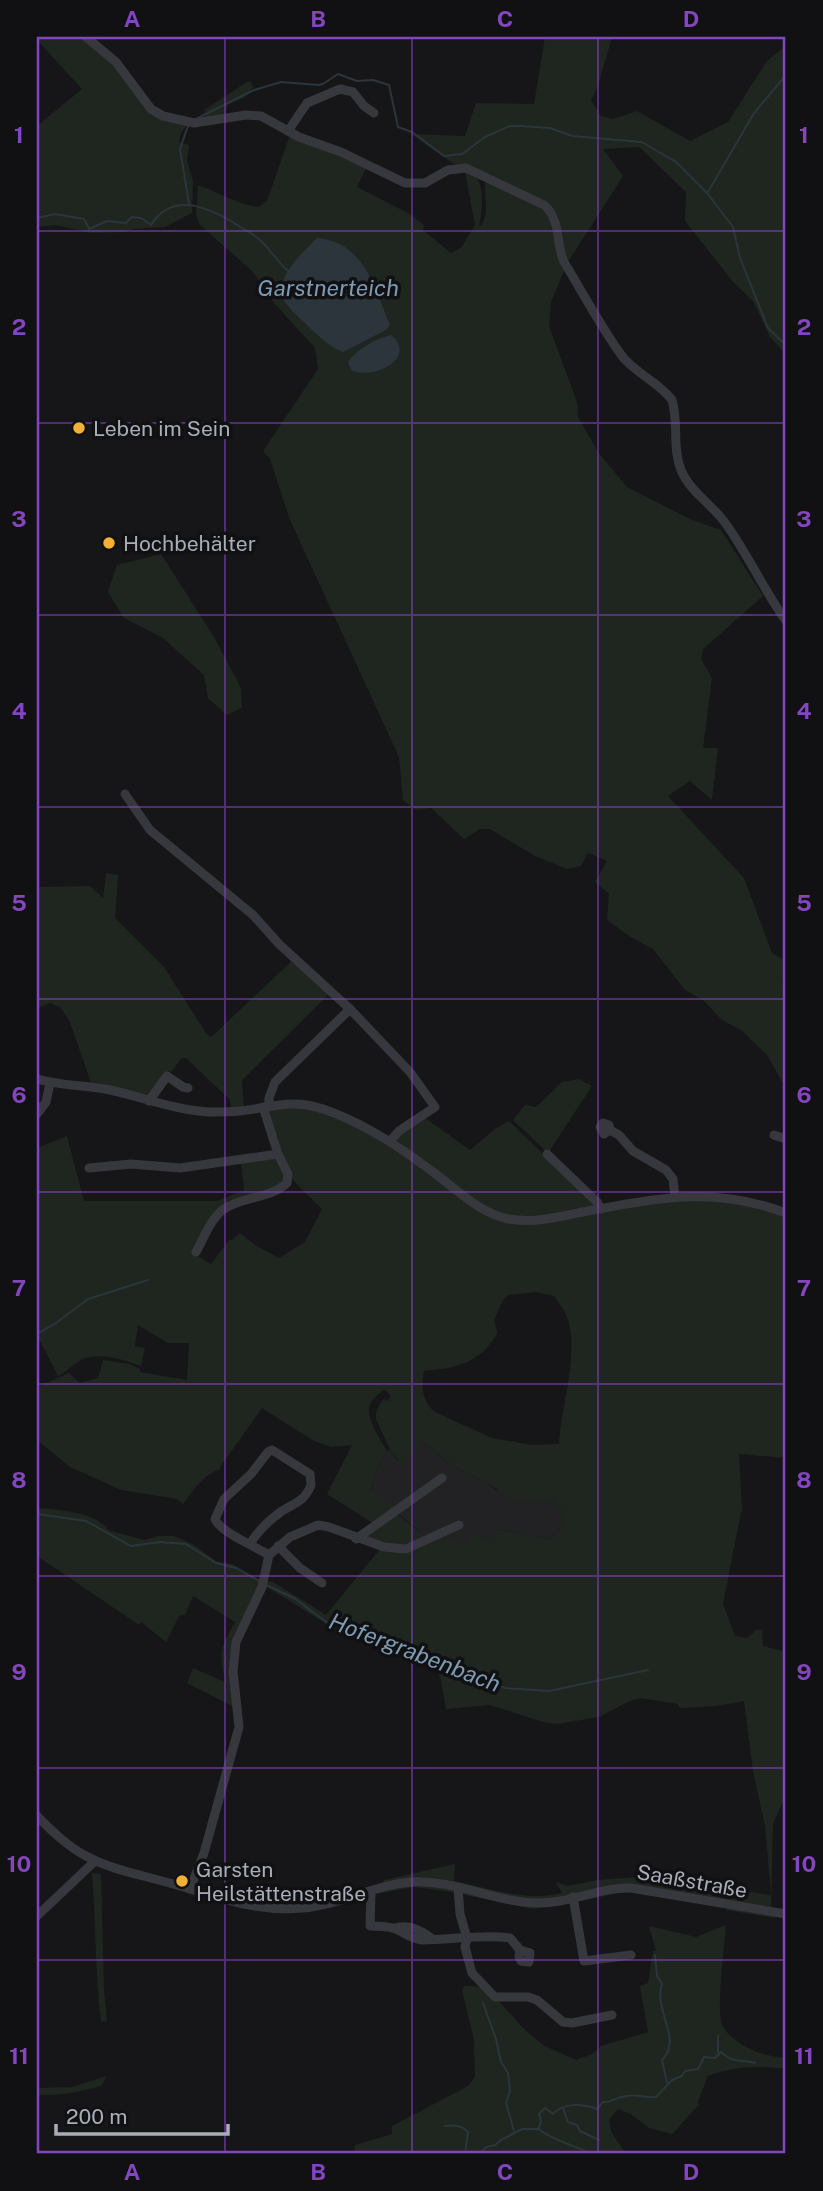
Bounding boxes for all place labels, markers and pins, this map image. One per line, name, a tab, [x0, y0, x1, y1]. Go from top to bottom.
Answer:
place label: Leben im Sein	[93, 416, 230, 441]
marker: Leben im Sein	[71, 420, 87, 436]
place label: Hochbehälter	[123, 531, 256, 556]
marker: Hochbehälter	[101, 535, 117, 551]
place label: Garsten Heilstättenstraße	[196, 1857, 366, 1906]
marker: Garsten Heilstättenstraße	[174, 1873, 190, 1889]

